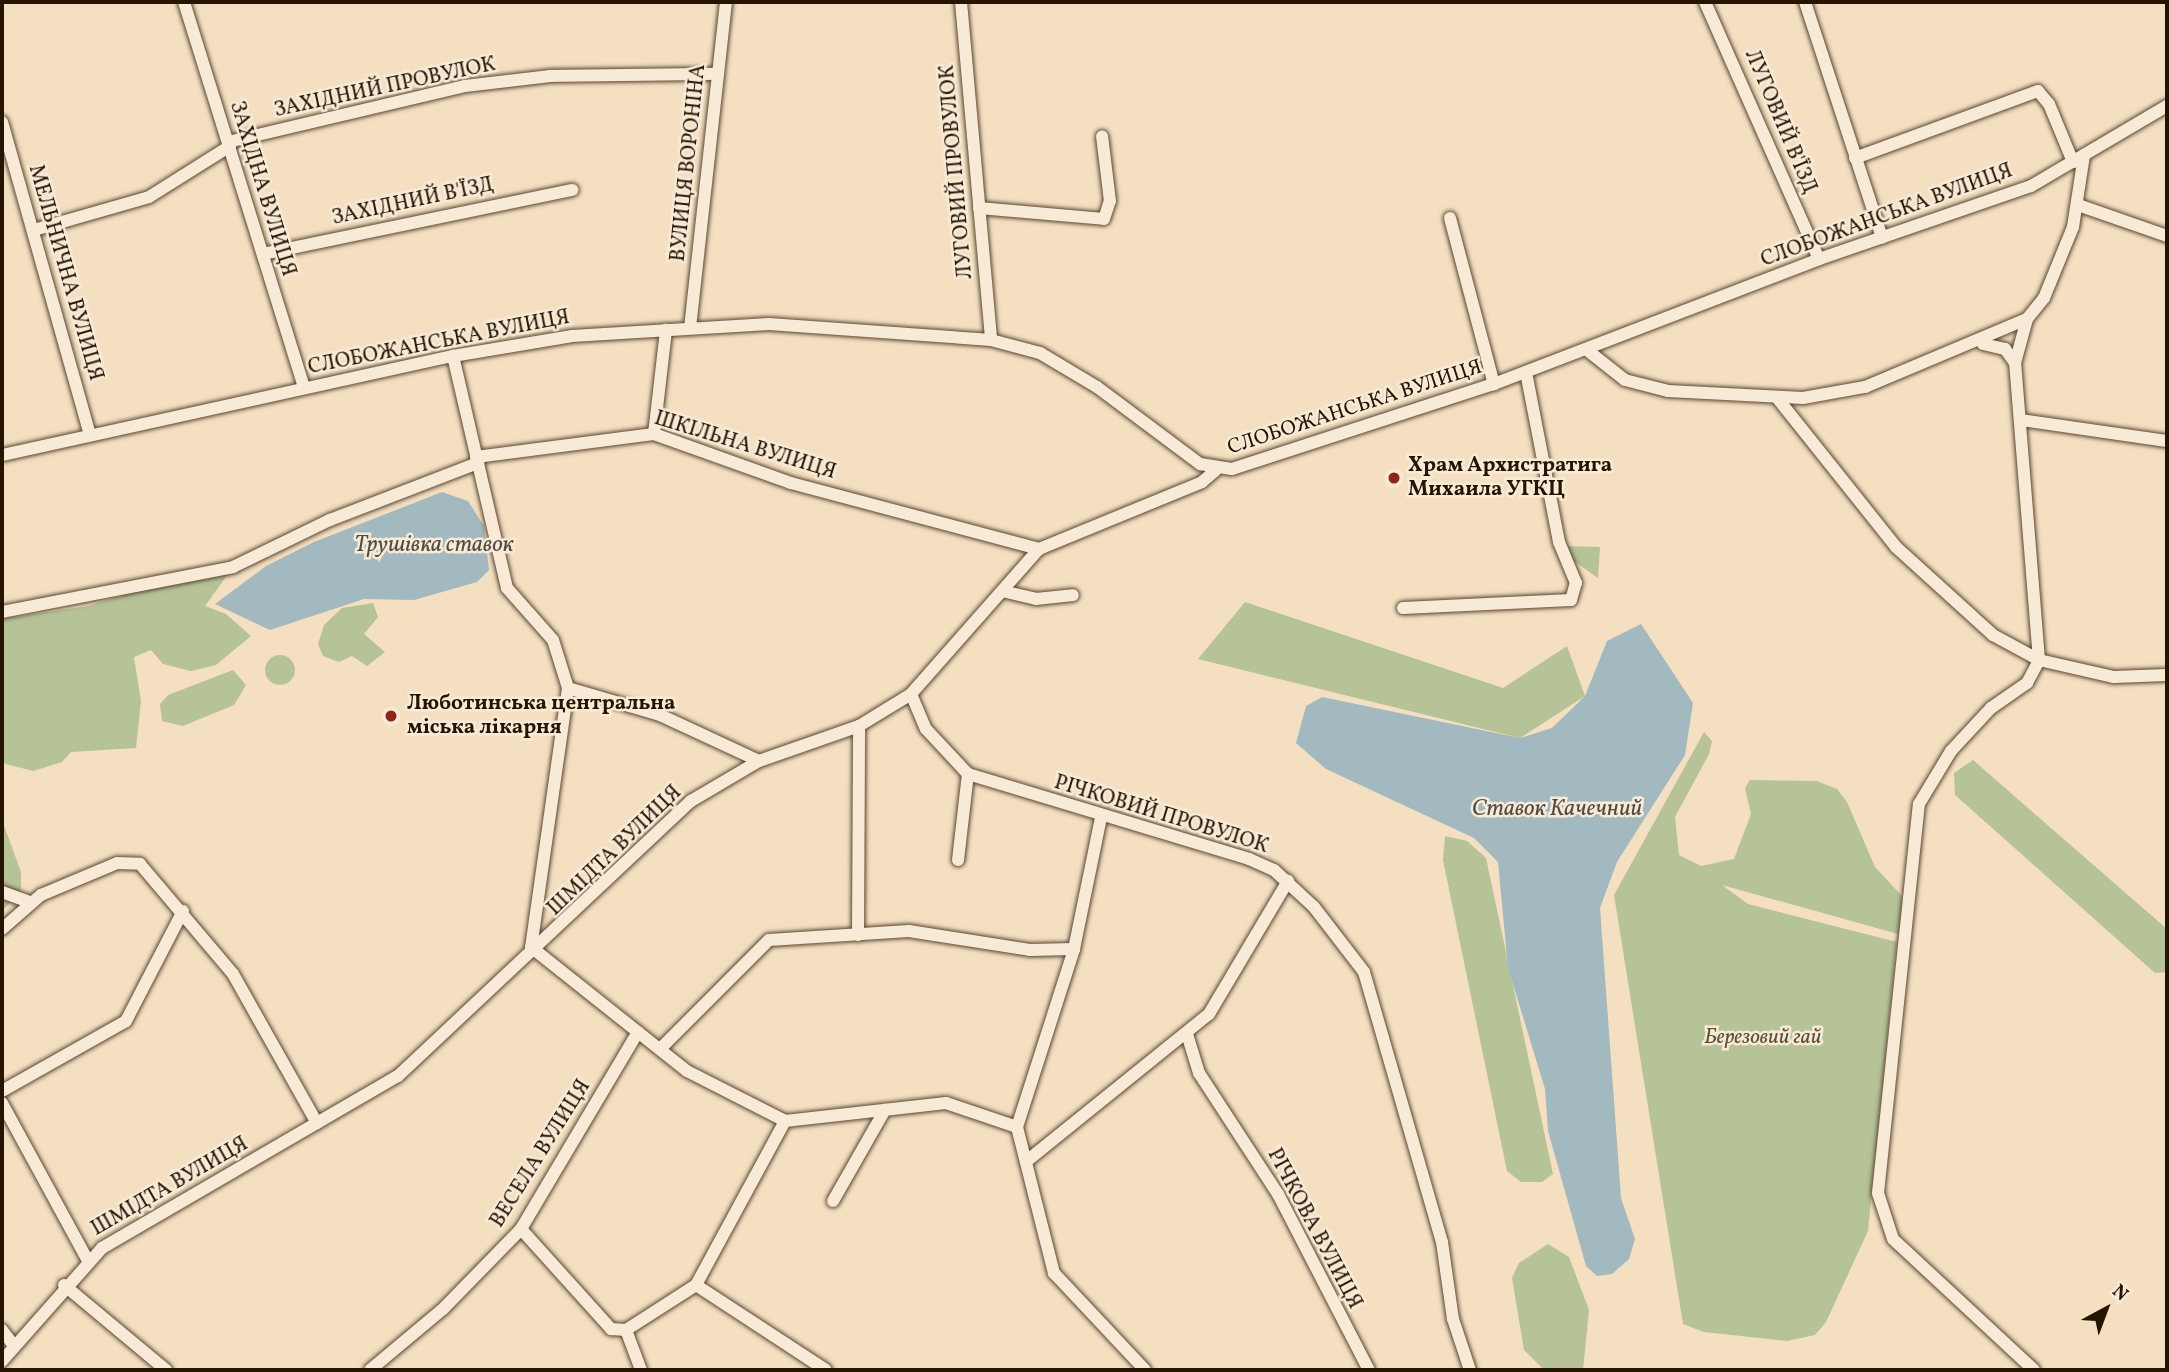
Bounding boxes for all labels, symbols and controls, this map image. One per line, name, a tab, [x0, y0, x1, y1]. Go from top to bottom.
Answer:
street label: ЛУГОВИЙ В'ЇЗД	[1738, 46, 1822, 198]
street label: ЗАХІДНИЙ ПРОВУЛОК	[272, 52, 498, 124]
street label: ВУЛИЦЯ ВОРОНІНА	[666, 63, 712, 263]
street label: ЛУГОВИЙ ПРОВУЛОК	[935, 64, 979, 280]
street label: ЗАХІДНА ВУЛИЦЯ	[223, 98, 301, 280]
street label: СЛОБОЖАНСЬКА ВУЛИЦЯ	[1758, 159, 2016, 273]
street label: МЕЛЬНИЧНА ВУЛИЦЯ	[22, 162, 108, 384]
street label: ЗАХІДНИЙ В'ЇЗД	[330, 173, 496, 231]
street label: СЛОБОЖАНСЬКА ВУЛИЦЯ	[306, 305, 572, 381]
street label: СЛОБОЖАНСЬКА ВУЛИЦЯ	[1225, 355, 1485, 461]
street label: ШКІЛЬНА ВУЛИЦЯ	[651, 406, 839, 486]
place label: Храм Архистратига Михаила УГКЦ	[1408, 453, 1612, 503]
marker: Храм Архистратига Михаила УГКЦ	[1386, 470, 1402, 486]
water label: Трушівка ставок	[355, 531, 513, 559]
place label: Люботинська центральна міська лікарня	[407, 691, 675, 741]
marker: Люботинська центральна міська лікарня	[381, 706, 401, 726]
street label: РІЧКОВИЙ ПРОВУЛОК	[1051, 770, 1271, 860]
street label: ШМІДТА ВУЛИЦЯ	[543, 780, 687, 922]
water label: Ставок Качечний	[1472, 795, 1642, 823]
park label: Березовий гай	[1705, 1025, 1821, 1051]
street label: ВЕСЕЛА ВУЛИЦЯ	[485, 1075, 597, 1233]
street label: ШМІДТА ВУЛИЦЯ	[87, 1132, 253, 1242]
street label: РІЧКОВА ВУЛИЦЯ	[1261, 1144, 1367, 1314]
north arrow	[2071, 1274, 2141, 1344]
text: N	[2106, 1279, 2134, 1307]

